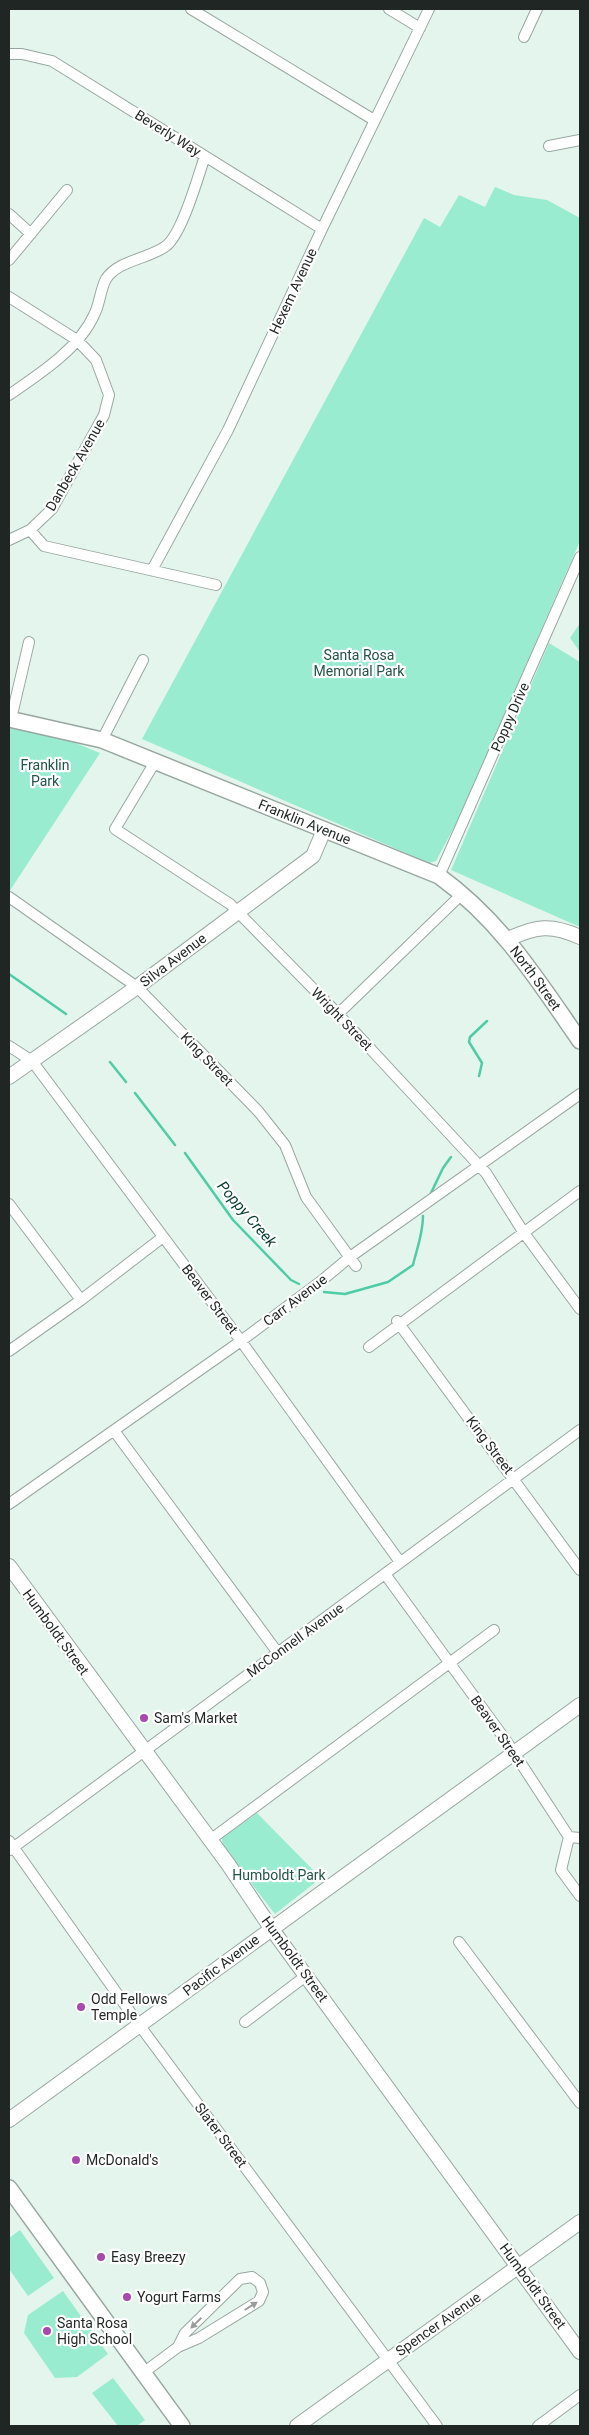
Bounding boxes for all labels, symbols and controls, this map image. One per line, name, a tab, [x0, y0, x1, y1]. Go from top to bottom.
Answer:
street label: Beverly Way	[132, 106, 204, 160]
street label: Hexem Avenue	[266, 245, 320, 337]
street label: Danbeck Avenue	[42, 416, 108, 514]
park label: Santa Rosa Memorial Park	[314, 647, 405, 679]
street label: Poppy Drive	[488, 680, 532, 754]
park label: Franklin Park	[20, 757, 70, 789]
street label: Franklin Avenue	[256, 796, 353, 848]
street label: Silva Avenue	[137, 930, 209, 990]
street label: North Street	[507, 943, 565, 1014]
street label: Wright Street	[308, 984, 376, 1054]
street label: King Street	[178, 1029, 237, 1089]
water label: Poppy Creek	[214, 1177, 281, 1251]
street label: Beaver Street	[179, 1261, 242, 1337]
street label: Carr Avenue	[260, 1271, 330, 1329]
street label: King Street	[463, 1413, 517, 1477]
street label: Humboldt Street	[20, 1586, 93, 1678]
street label: McConnell Avenue	[244, 1600, 346, 1680]
street label: Beaver Street	[468, 1692, 529, 1770]
place label: Sam's Market	[154, 1710, 238, 1726]
marker: Sam's Market	[138, 1712, 150, 1724]
park label: Humboldt Park	[232, 1867, 327, 1883]
street label: Humboldt Street	[259, 1913, 332, 2005]
street label: Pacific Avenue	[180, 1931, 262, 1999]
place label: Odd Fellows Temple	[91, 1991, 167, 2023]
marker: Odd Fellows Temple	[75, 2001, 87, 2013]
street label: Slater Street	[192, 2100, 251, 2171]
place label: McDonald's	[86, 2152, 159, 2168]
marker: McDonald's	[70, 2154, 82, 2166]
street label: Humboldt Street	[497, 2240, 570, 2332]
place label: Easy Breezy	[111, 2249, 186, 2265]
marker: Easy Breezy	[95, 2251, 107, 2263]
place label: Yogurt Farms	[137, 2289, 221, 2305]
street label: Spencer Avenue	[392, 2289, 484, 2359]
marker: Yogurt Farms	[121, 2291, 133, 2303]
one-way arrow	[245, 2302, 258, 2311]
place label: Santa Rosa High School	[57, 2315, 132, 2347]
one-way arrow	[190, 2317, 202, 2329]
marker: Santa Rosa High School	[41, 2325, 53, 2337]

